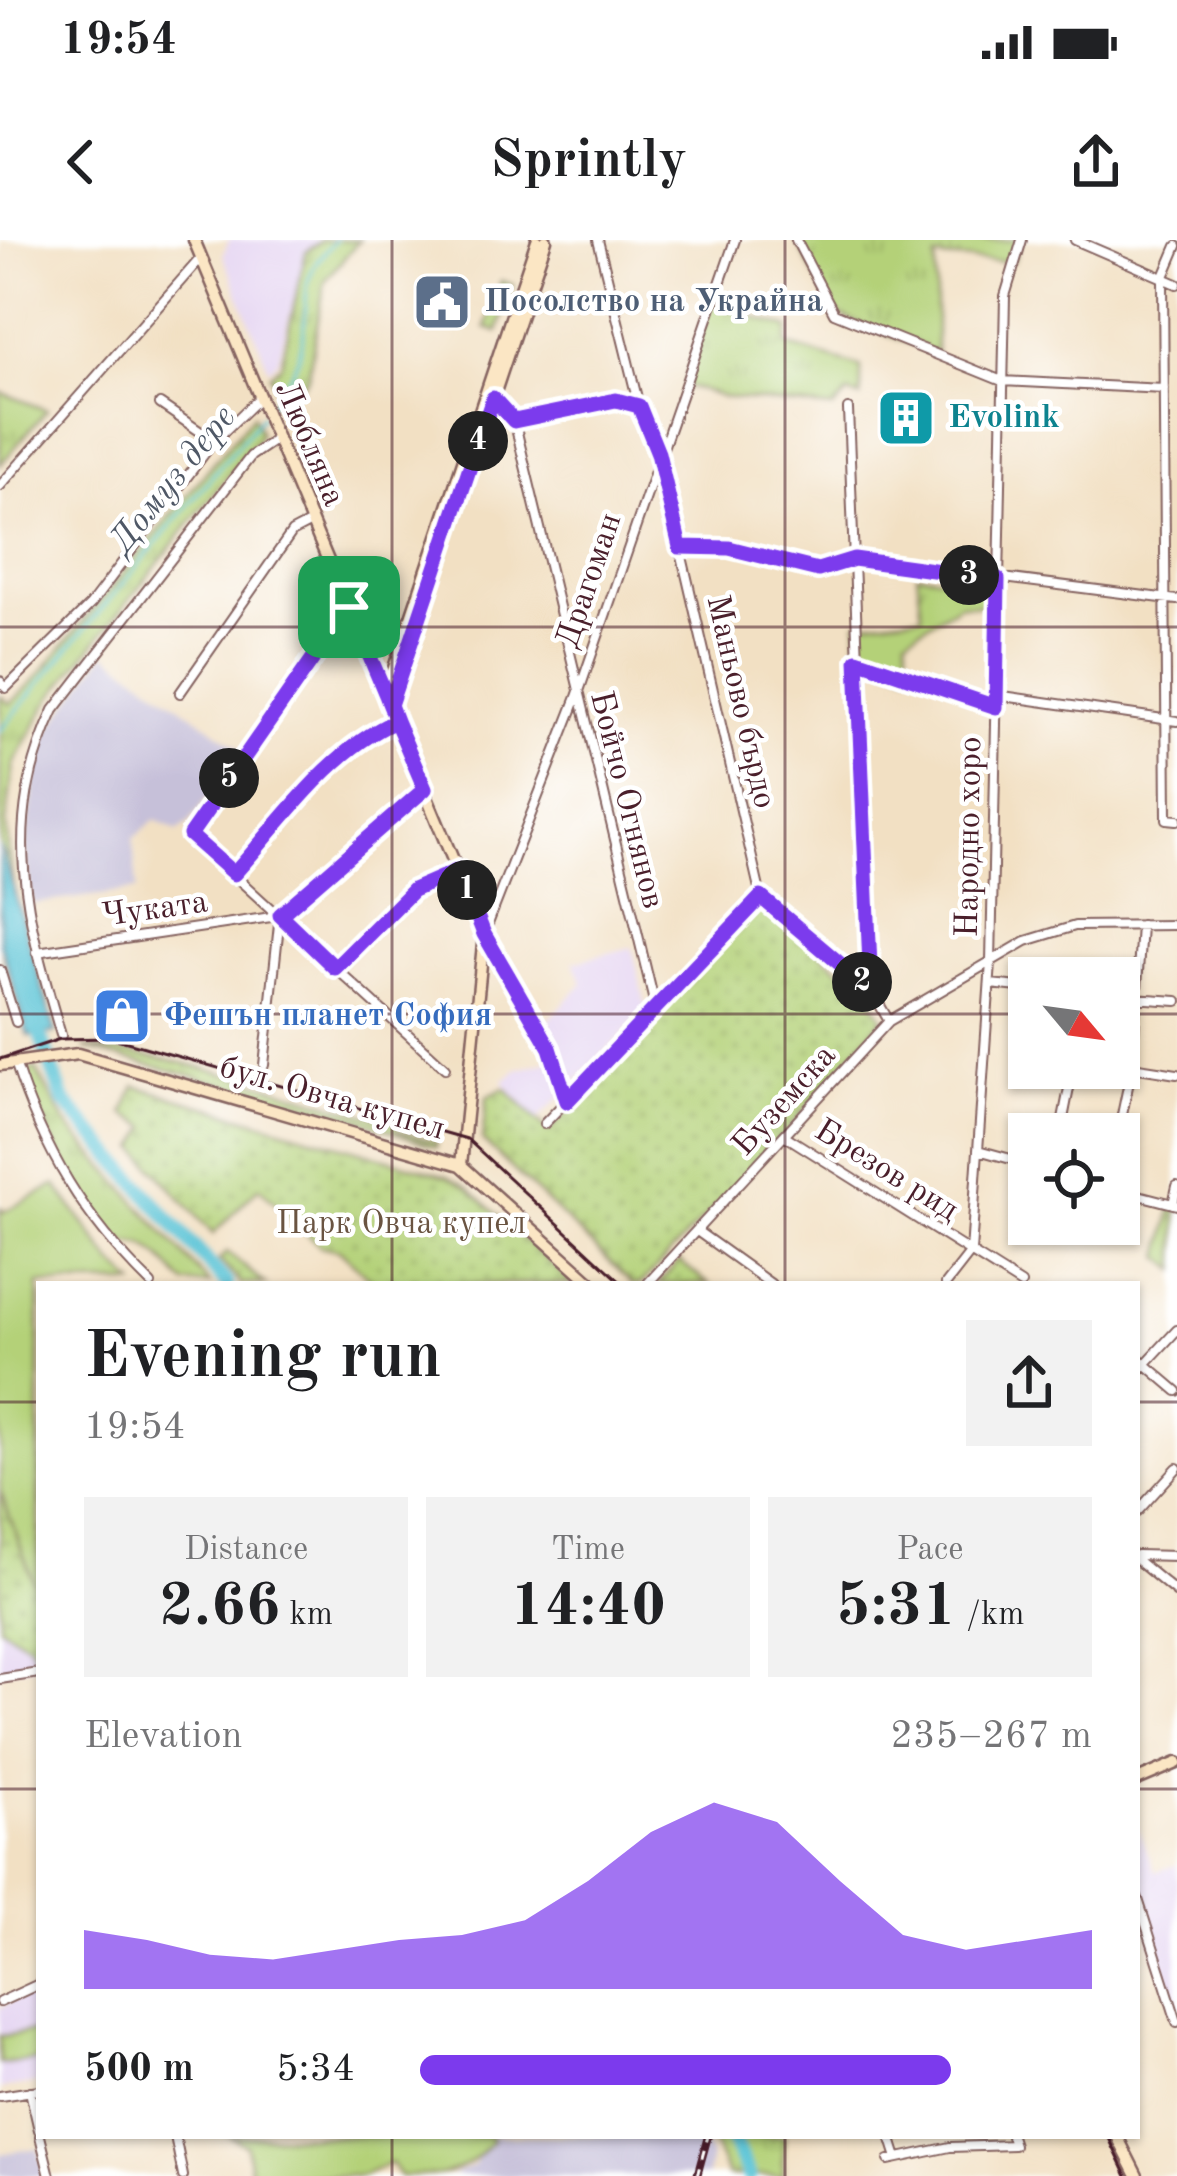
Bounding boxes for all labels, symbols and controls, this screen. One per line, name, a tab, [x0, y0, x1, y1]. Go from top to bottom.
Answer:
text: 19:54	[60, 19, 177, 64]
icon: back	[48, 129, 114, 195]
icon: share	[1063, 129, 1129, 195]
text: Sprintly	[490, 135, 687, 189]
public building icon: Посолство на Украйна	[411, 271, 473, 333]
place label: Посолство на Украйна	[484, 286, 823, 319]
street label: Любляна	[268, 377, 350, 511]
building icon: Evolink	[875, 387, 937, 449]
water label: Домуз дере	[102, 400, 244, 563]
place label: Evolink	[948, 402, 1060, 435]
pin: 4	[448, 411, 508, 471]
text: 4	[468, 424, 488, 457]
street label: Драгоман	[552, 509, 628, 653]
pin: 3	[939, 545, 999, 605]
pin	[298, 556, 400, 658]
text: 3	[959, 558, 979, 591]
icon: arrive	[316, 574, 382, 640]
street label: Маньово бърдо	[699, 592, 781, 812]
street label: Бойчо Огнянов	[583, 688, 669, 912]
street label: Народно хоро	[952, 736, 988, 938]
pin: 5	[199, 748, 259, 808]
text: 5	[219, 761, 239, 794]
pin: 1	[437, 860, 497, 920]
text: 1	[457, 873, 477, 906]
street label: Чуката	[100, 886, 210, 934]
pin: 2	[832, 952, 892, 1012]
north arrow	[1008, 957, 1140, 1089]
map controls	[1008, 957, 1140, 1245]
text: 2	[852, 965, 872, 998]
shop icon: Фешън планет София	[91, 985, 153, 1047]
place label: Фешън планет София	[164, 1000, 492, 1033]
street label: Буземска	[727, 1039, 843, 1163]
street label: бул. Овча купел	[216, 1051, 448, 1147]
button: locate	[1008, 1113, 1140, 1245]
street label: Брезов рид	[808, 1114, 964, 1228]
park label: Парк Овча купел	[276, 1208, 526, 1241]
button: share	[966, 1320, 1092, 1446]
text: Evening run	[84, 1326, 442, 1392]
text: 19:54	[84, 1408, 185, 1447]
text: Distance	[184, 1534, 308, 1567]
text: Time	[551, 1534, 625, 1567]
text: Pace	[897, 1534, 963, 1567]
text: 2.66	[159, 1578, 280, 1638]
text: 14:40	[510, 1578, 666, 1638]
text: 5:31	[836, 1578, 957, 1638]
text: km	[280, 1599, 333, 1632]
text: /km	[957, 1599, 1024, 1632]
text: Elevation	[84, 1717, 243, 1756]
text: 235–267 m	[890, 1717, 1092, 1756]
text: 500 m	[84, 2050, 194, 2089]
text: 5:34	[276, 2050, 355, 2089]

